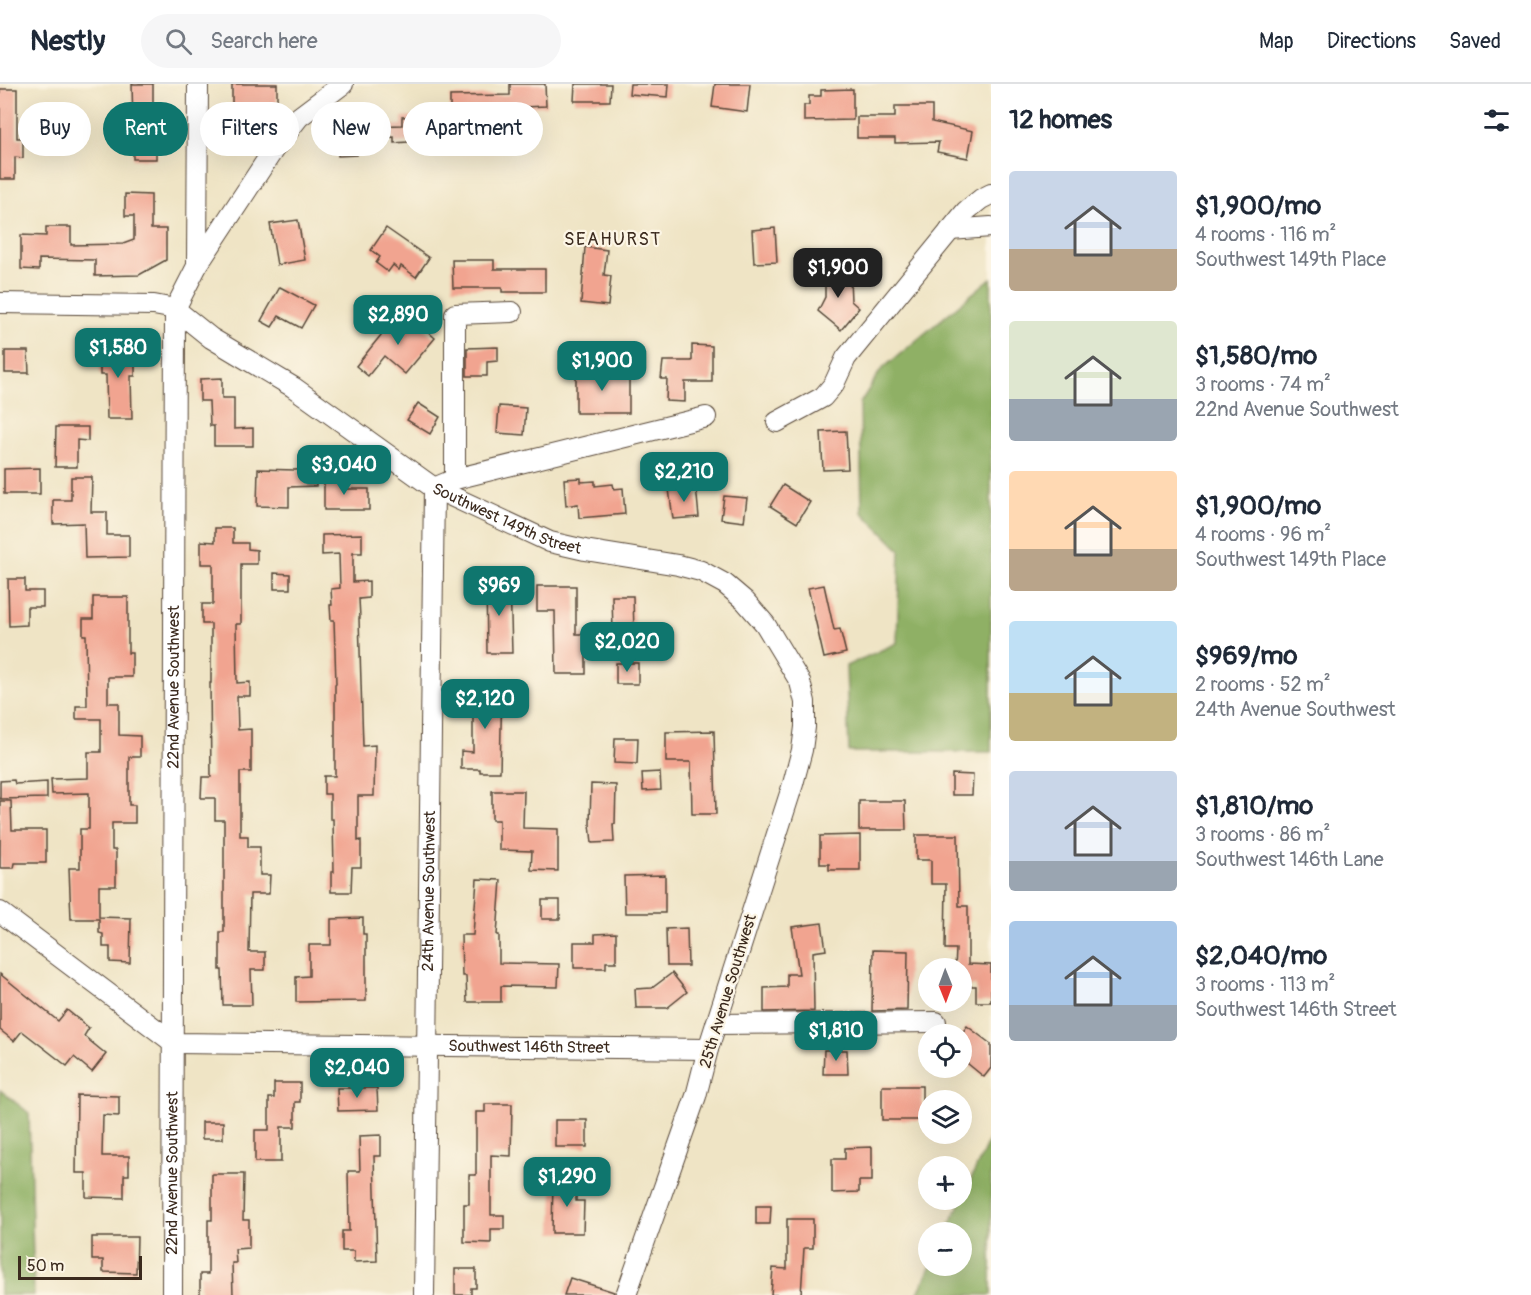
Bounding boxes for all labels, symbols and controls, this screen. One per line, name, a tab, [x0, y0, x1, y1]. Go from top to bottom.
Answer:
search box	[141, 14, 561, 68]
text: Nestly	[30, 24, 105, 59]
icon: search	[162, 25, 195, 58]
text: Search here	[210, 27, 318, 55]
text: Map	[1259, 28, 1294, 55]
text: Directions	[1327, 28, 1416, 55]
text: Saved	[1449, 28, 1501, 55]
chip: Buy	[18, 102, 91, 156]
chip: Rent	[103, 102, 188, 156]
chip: Filters	[200, 102, 299, 156]
chip: New	[311, 102, 391, 156]
chip: Apartment	[403, 102, 543, 156]
text: 12 homes	[1009, 104, 1112, 136]
icon: filters	[1480, 104, 1513, 137]
text: $1,900/mo	[1195, 190, 1321, 222]
icon: home	[1057, 195, 1129, 267]
text: 4 rooms · 116 m²	[1195, 222, 1336, 247]
district label: SEAHURST	[564, 228, 662, 251]
text: Southwest 149th Place	[1195, 247, 1386, 272]
pin: $1,900	[789, 248, 887, 299]
text: $1,900	[807, 255, 869, 280]
pin: $2,890	[349, 295, 447, 346]
text: $2,890	[367, 302, 429, 327]
pin: $1,580	[69, 328, 167, 379]
text: $1,580	[89, 335, 147, 360]
text: $1,580/mo	[1195, 340, 1317, 372]
pin: $1,900	[553, 341, 651, 392]
icon: home	[1057, 345, 1129, 417]
text: $1,900	[571, 348, 633, 373]
text: 3 rooms · 74 m²	[1195, 372, 1331, 397]
text: 22nd Avenue Southwest	[1195, 397, 1399, 422]
pin: $3,040	[295, 445, 393, 496]
text: $3,040	[311, 452, 377, 477]
pin: $2,210	[635, 452, 733, 503]
text: $2,210	[654, 459, 714, 484]
street label: Southwest 149th Street	[429, 479, 584, 559]
text: $1,900/mo	[1195, 490, 1321, 522]
icon: home	[1057, 495, 1129, 567]
text: 4 rooms · 96 m²	[1195, 522, 1331, 547]
text: Southwest 149th Place	[1195, 547, 1386, 572]
pin: $969	[463, 566, 535, 617]
text: $969	[477, 573, 521, 598]
street label: 22nd Avenue Southwest	[164, 605, 184, 769]
pin: $2,020	[578, 622, 676, 673]
text: $2,020	[594, 629, 660, 654]
text: $969/mo	[1195, 640, 1297, 672]
icon: home	[1057, 645, 1129, 717]
text: 2 rooms · 52 m²	[1195, 672, 1331, 697]
pin: $2,120	[436, 679, 534, 730]
text: $2,120	[455, 686, 515, 711]
text: 24th Avenue Southwest	[1195, 697, 1396, 722]
text: $1,810/mo	[1195, 790, 1313, 822]
icon: home	[1057, 795, 1129, 867]
street label: 24th Avenue Southwest	[418, 810, 440, 971]
text: 3 rooms · 86 m²	[1195, 822, 1330, 847]
text: Southwest 146th Lane	[1195, 847, 1384, 872]
street label: 25th Avenue Southwest	[695, 911, 761, 1070]
text: $2,040/mo	[1195, 940, 1327, 972]
icon: home	[1057, 945, 1129, 1017]
north arrow	[918, 958, 972, 1012]
map controls	[918, 958, 972, 1276]
text: 3 rooms · 113 m²	[1195, 972, 1335, 997]
text: Southwest 146th Street	[1195, 997, 1397, 1022]
pin: $1,810	[787, 1011, 885, 1062]
text: $1,810	[808, 1018, 864, 1043]
button: locate	[918, 1024, 972, 1078]
street label: Southwest 146th Street	[448, 1036, 611, 1058]
pin: $2,040	[308, 1048, 406, 1099]
text: $2,040	[324, 1055, 390, 1080]
button: layers	[918, 1090, 972, 1144]
street label: 22nd Avenue Southwest	[162, 1091, 183, 1255]
button: +	[918, 1156, 972, 1210]
pin: $1,290	[518, 1157, 616, 1208]
text: $1,290	[538, 1164, 596, 1189]
button: −	[918, 1222, 972, 1276]
scale bar	[18, 1253, 142, 1280]
text: 50 m	[27, 1256, 64, 1276]

